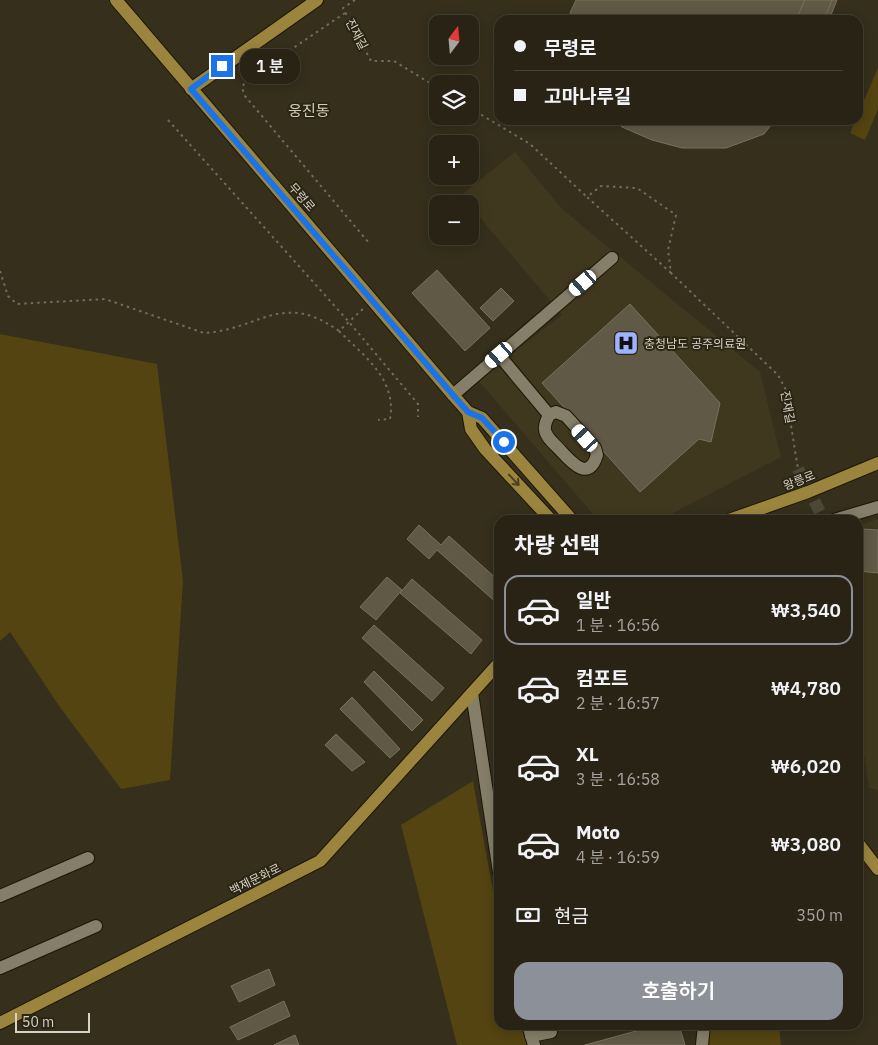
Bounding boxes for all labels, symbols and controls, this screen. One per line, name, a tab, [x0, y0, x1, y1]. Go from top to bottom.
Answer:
north arrow	[429, 15, 479, 65]
map controls	[429, 15, 479, 245]
street label: 진재길	[343, 16, 371, 52]
text: 무령로	[544, 36, 596, 60]
callout: 1 분	[240, 48, 300, 84]
route end	[211, 55, 233, 77]
text: 1 분	[256, 56, 284, 76]
button: layers	[429, 75, 479, 125]
text: 고마나루길	[544, 84, 631, 108]
district label: 웅진동	[288, 101, 330, 120]
button: +	[429, 135, 479, 185]
street label: 무령로	[285, 180, 319, 214]
button: −	[429, 195, 479, 245]
car	[566, 267, 599, 299]
hospital icon: 충청남도 공주의료원	[613, 330, 639, 356]
place label: 충청남도 공주의료원	[644, 336, 746, 351]
car	[482, 339, 515, 371]
street label: 진재길	[778, 389, 798, 425]
car	[569, 422, 600, 454]
route start	[493, 431, 515, 453]
street label: 왕릉로	[781, 467, 817, 493]
one-way arrow	[508, 473, 520, 486]
text: 차량 선택	[514, 530, 600, 559]
icon: car	[516, 588, 561, 633]
text: 일반	[576, 588, 611, 612]
text: ₩3,540	[771, 598, 841, 622]
text: 1 분 · 16:56	[576, 615, 660, 635]
icon: car	[516, 666, 561, 711]
text: 컴포트	[576, 666, 628, 690]
text: ₩4,780	[771, 676, 841, 700]
text: 2 분 · 16:57	[576, 693, 660, 713]
text: XL	[576, 742, 599, 766]
icon: car	[516, 744, 561, 789]
text: ₩6,020	[771, 754, 841, 778]
text: 3 분 · 16:58	[576, 769, 660, 789]
text: Moto	[576, 820, 620, 844]
icon: car	[516, 822, 561, 867]
text: ₩3,080	[771, 832, 841, 856]
text: 4 분 · 16:59	[576, 847, 660, 867]
street label: 백제문화로	[227, 860, 283, 898]
icon: cash	[514, 901, 542, 929]
text: 현금	[554, 904, 589, 928]
text: 350 m	[796, 905, 843, 925]
button: 호출하기	[514, 962, 843, 1020]
scale bar	[15, 1010, 90, 1033]
text: 50 m	[22, 1013, 54, 1031]

